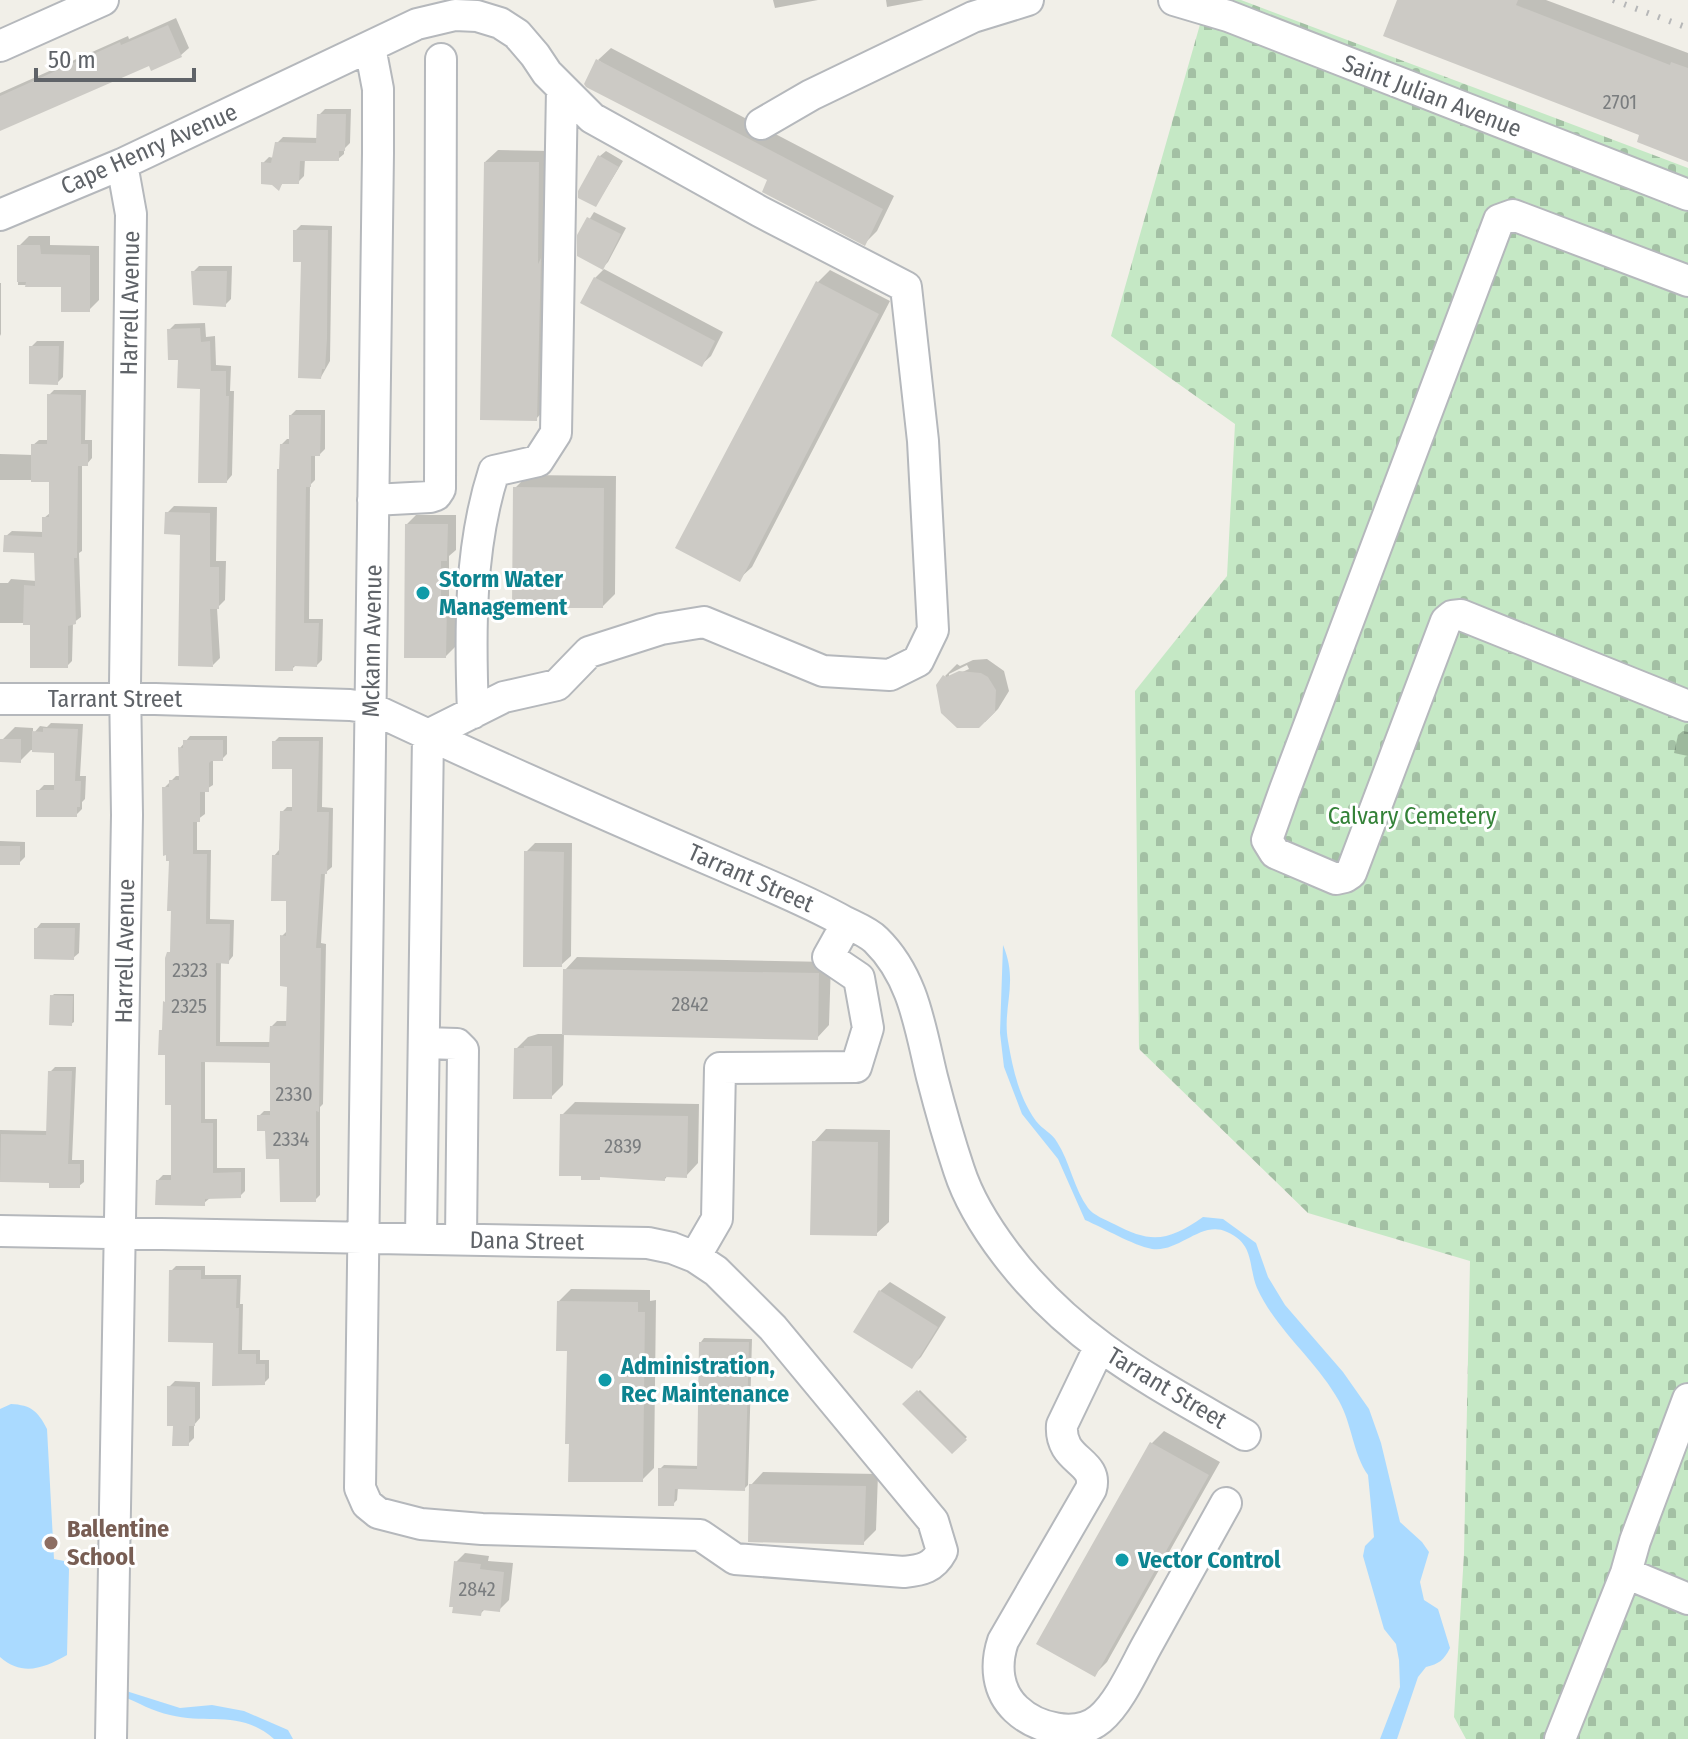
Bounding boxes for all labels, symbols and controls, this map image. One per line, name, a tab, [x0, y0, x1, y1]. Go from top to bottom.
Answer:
scale bar	[36, 32, 194, 82]
text: 50 m	[48, 46, 96, 74]
street label: Saint Julian Avenue	[1339, 49, 1525, 143]
house number: 2701	[1603, 90, 1637, 114]
street label: Cape Henry Avenue	[57, 98, 241, 200]
street label: Harrell Avenue	[115, 230, 145, 376]
street label: Mckann Avenue	[357, 564, 387, 718]
place label: Storm Water Management	[439, 565, 568, 621]
marker: Storm Water Management	[414, 584, 432, 602]
street label: Tarrant Street	[48, 685, 182, 713]
park label: Calvary Cemetery	[1328, 802, 1497, 830]
street label: Tarrant Street	[684, 838, 818, 918]
street label: Harrell Avenue	[110, 878, 140, 1024]
house number: 2323	[172, 958, 208, 982]
house number: 2842	[671, 992, 709, 1016]
house number: 2325	[171, 994, 207, 1018]
house number: 2330	[275, 1082, 313, 1106]
house number: 2334	[273, 1127, 310, 1151]
house number: 2839	[604, 1134, 642, 1158]
street label: Dana Street	[469, 1226, 585, 1256]
street label: Tarrant Street	[1102, 1341, 1232, 1435]
place label: Administration, Rec Maintenance	[620, 1352, 789, 1408]
marker: Administration, Rec Maintenance	[596, 1371, 614, 1389]
place label: Ballentine School	[67, 1515, 169, 1571]
marker: Ballentine School	[42, 1534, 60, 1552]
place label: Vector Control	[1137, 1546, 1281, 1574]
marker: Vector Control	[1113, 1551, 1131, 1569]
house number: 2842	[458, 1577, 496, 1601]

